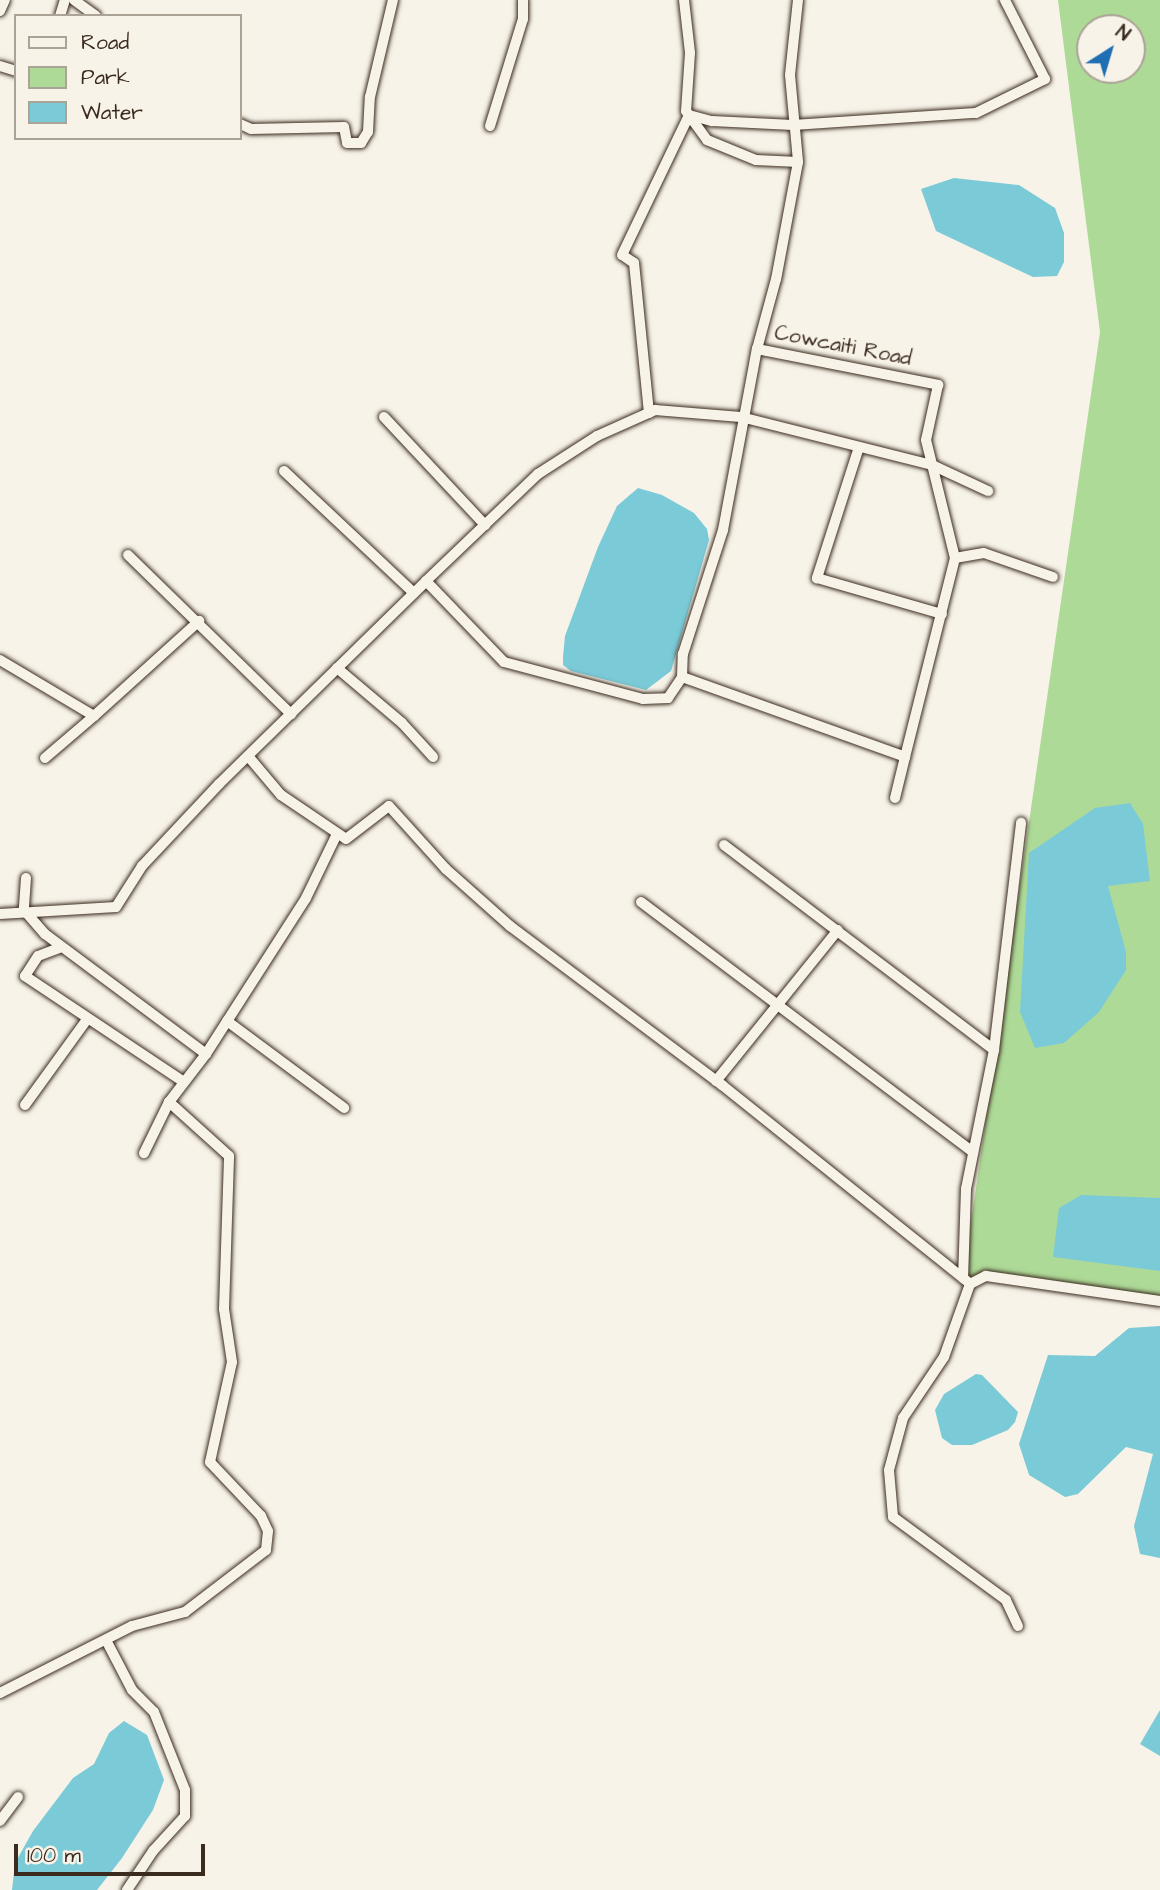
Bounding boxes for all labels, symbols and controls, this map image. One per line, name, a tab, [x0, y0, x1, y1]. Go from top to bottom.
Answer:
legend	[14, 14, 242, 140]
north arrow	[1076, 14, 1146, 84]
text: N	[1110, 19, 1136, 48]
text: Road	[81, 28, 129, 57]
text: Park	[81, 63, 130, 92]
text: Water	[81, 98, 143, 127]
street label: Cowcaiti Road	[772, 320, 914, 372]
scale bar	[18, 1830, 208, 1874]
text: 100 m	[27, 1841, 81, 1870]

